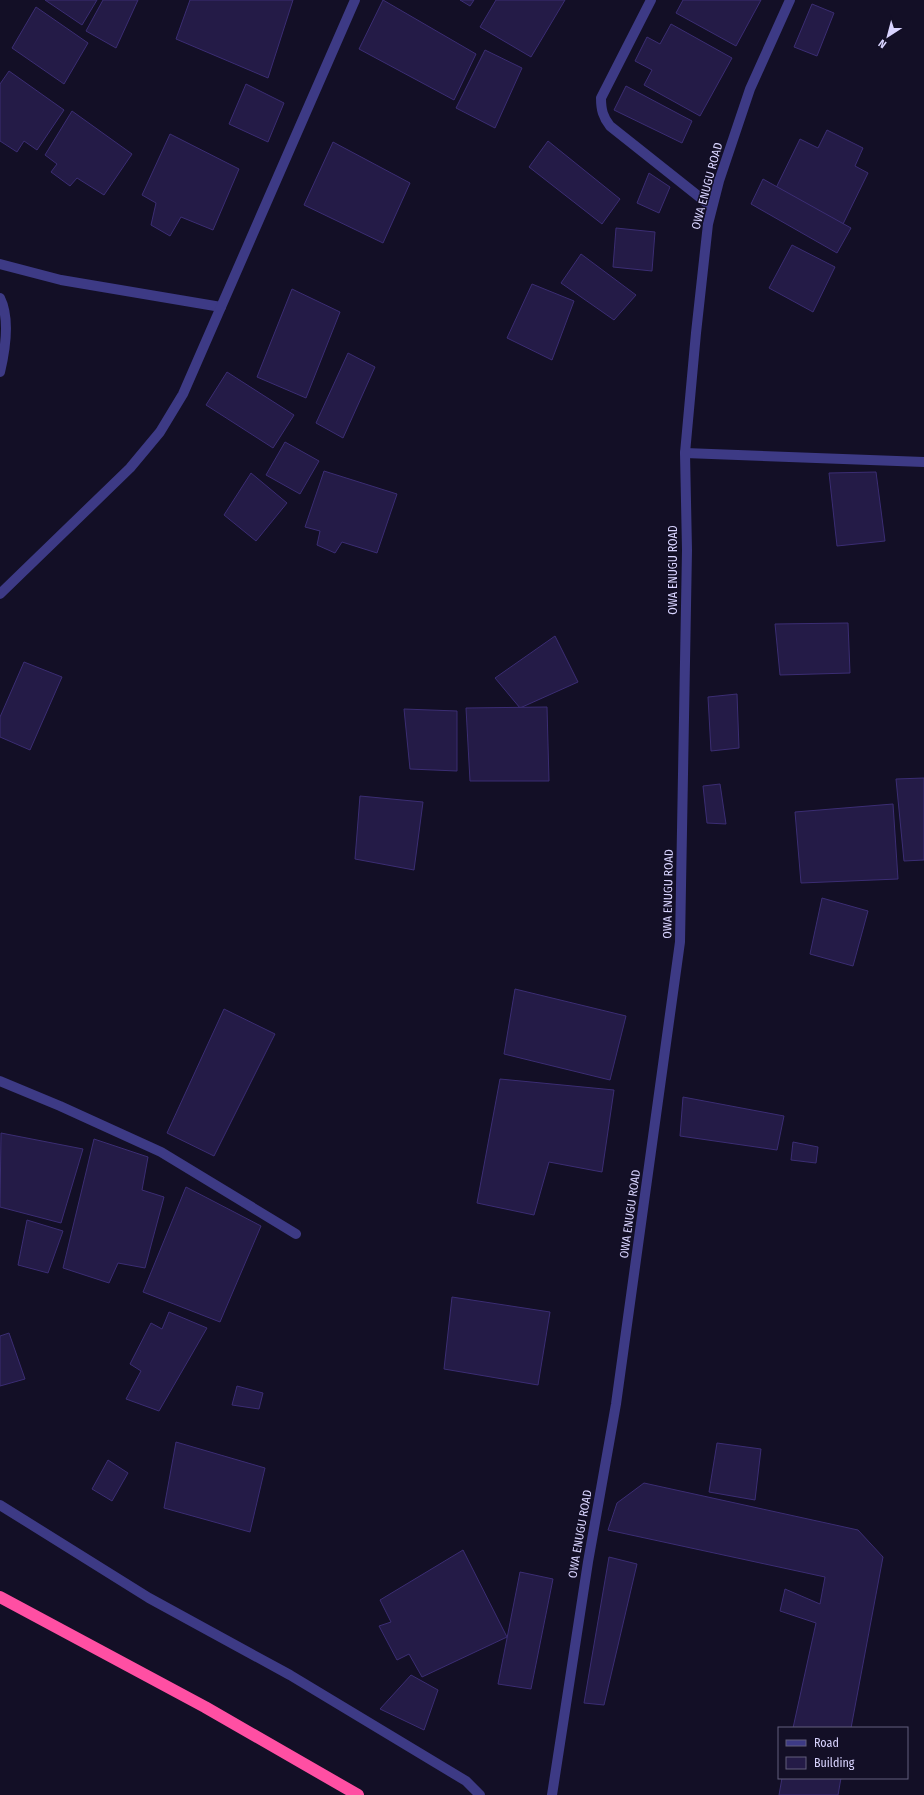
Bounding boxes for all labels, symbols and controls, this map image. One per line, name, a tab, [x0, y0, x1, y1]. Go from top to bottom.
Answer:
north arrow	[868, 16, 908, 56]
text: N	[876, 36, 889, 51]
street label: OWA ENUGU ROAD	[689, 141, 725, 231]
street label: OWA ENUGU ROAD	[666, 525, 680, 615]
street label: OWA ENUGU ROAD	[660, 849, 676, 939]
street label: OWA ENUGU ROAD	[617, 1169, 643, 1259]
street label: OWA ENUGU ROAD	[565, 1489, 595, 1579]
legend	[778, 1727, 908, 1779]
text: Road	[814, 1736, 839, 1750]
text: Building	[814, 1756, 855, 1770]

